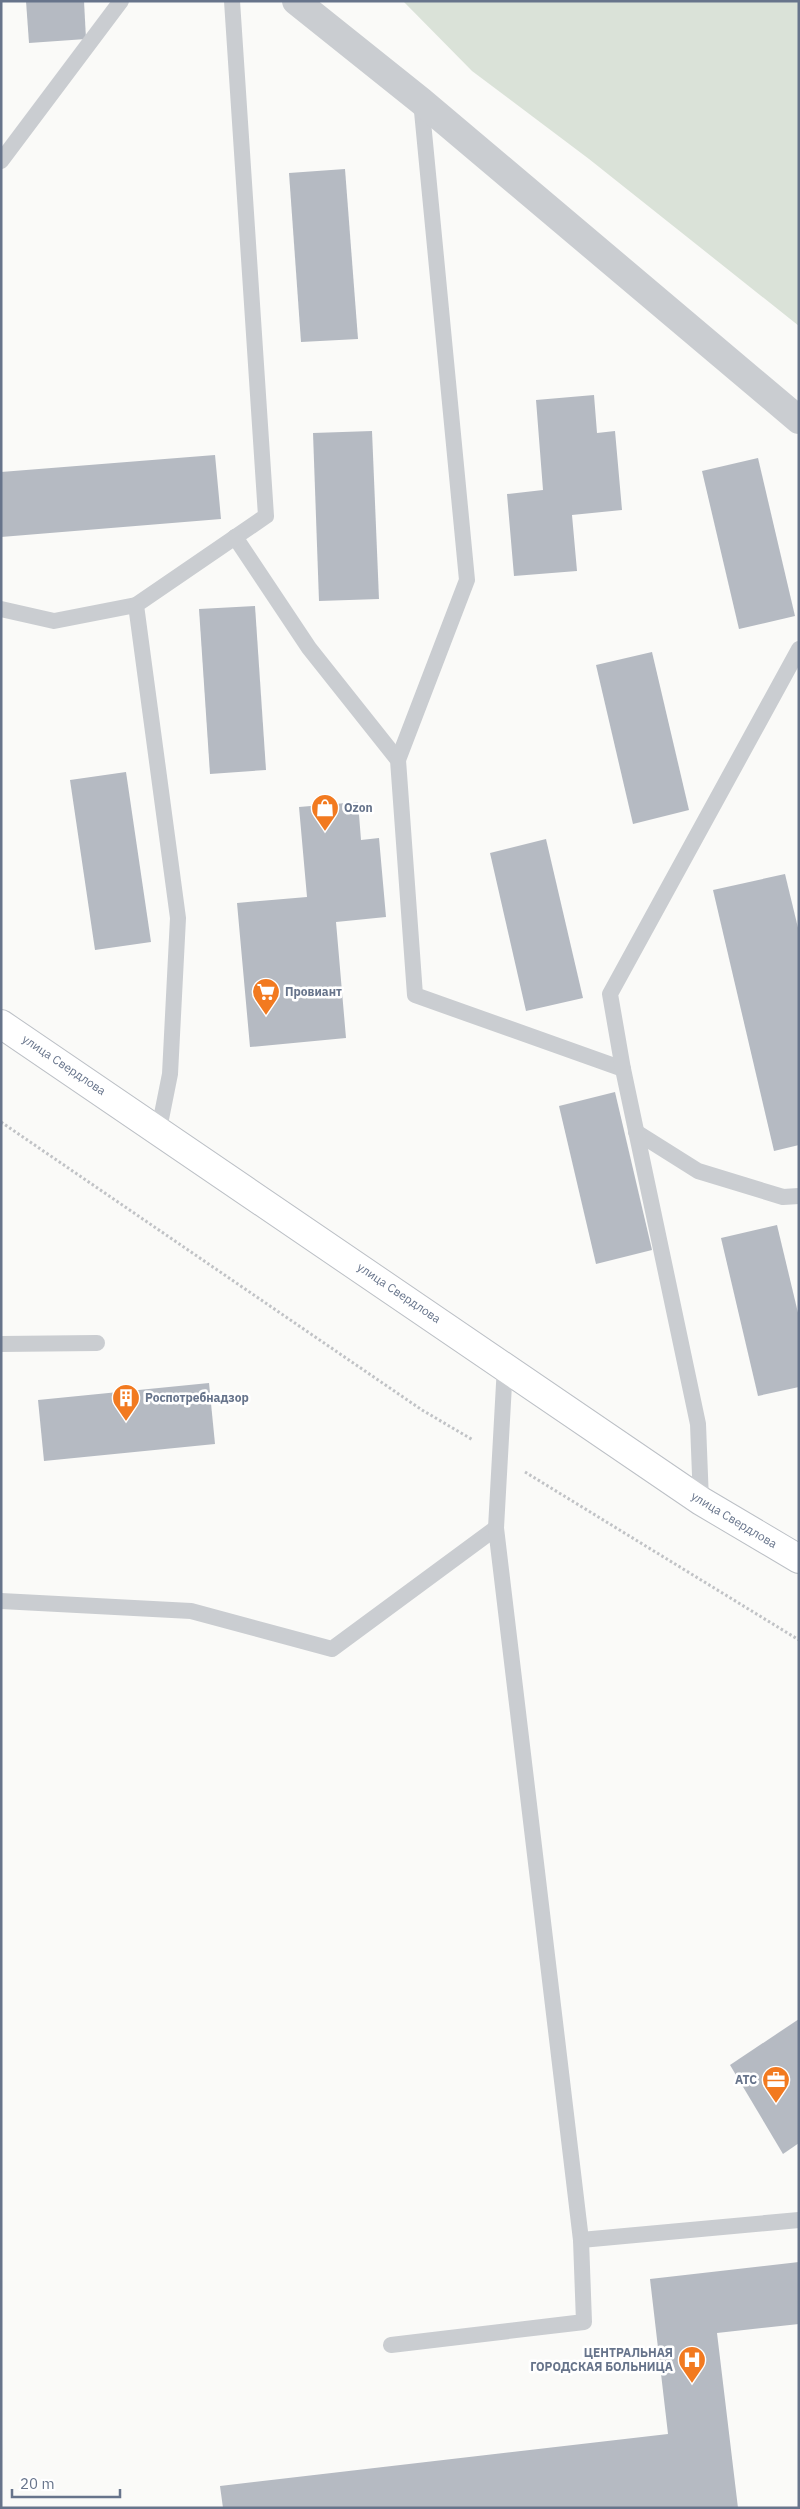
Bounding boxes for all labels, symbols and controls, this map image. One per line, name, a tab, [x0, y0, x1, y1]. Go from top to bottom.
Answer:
shop icon: Ozon	[310, 793, 340, 832]
place label: Ozon	[344, 800, 373, 815]
supermarket icon: Провиант	[251, 977, 281, 1016]
place label: Провиант	[285, 984, 342, 999]
street label: улица Свердлова	[20, 1031, 109, 1098]
street label: улица Свердлова	[355, 1259, 444, 1326]
building icon: Роспотребнадзор	[111, 1383, 141, 1422]
place label: Роспотребнадзор	[145, 1390, 249, 1405]
street label: улица Свердлова	[689, 1488, 780, 1551]
office icon: АТС	[761, 2065, 791, 2104]
place label: АТС	[735, 2072, 757, 2087]
place label: ЦЕНТРАЛЬНАЯ ГОРОДСКАЯ БОЛЬНИЦА	[530, 2345, 673, 2374]
hospital icon: ЦЕНТРАЛЬНАЯ ГОРОДСКАЯ БОЛЬНИЦА	[677, 2345, 707, 2384]
scale bar	[12, 2466, 120, 2498]
text: 20 m	[20, 2474, 55, 2493]

